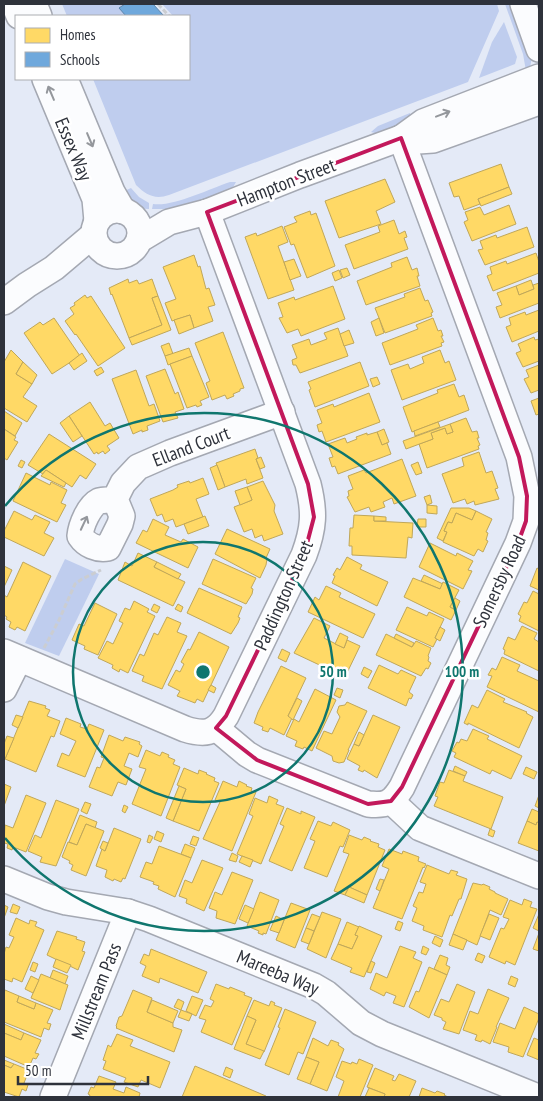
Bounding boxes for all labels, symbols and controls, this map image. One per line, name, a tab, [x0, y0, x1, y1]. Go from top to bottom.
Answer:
legend	[15, 15, 190, 80]
text: Homes	[60, 25, 96, 44]
text: Schools	[60, 50, 100, 69]
one-way arrow	[46, 86, 55, 102]
one-way arrow	[435, 109, 450, 119]
street label: Essex Way	[50, 114, 98, 185]
one-way arrow	[86, 132, 96, 147]
street label: Hampton Street	[233, 152, 339, 212]
street label: Elland Court	[149, 420, 234, 472]
one-way arrow	[79, 516, 89, 531]
street label: Somersby Road	[467, 531, 531, 631]
street label: Paddington Street	[248, 536, 318, 654]
text: 50 m	[319, 662, 347, 681]
text: 100 m	[445, 662, 479, 681]
centre of rings	[194, 663, 212, 681]
street label: Millstream Pass	[66, 939, 126, 1043]
street label: Mareeba Way	[233, 944, 323, 1000]
scale bar	[18, 1054, 148, 1086]
text: 50 m	[25, 1061, 51, 1080]

